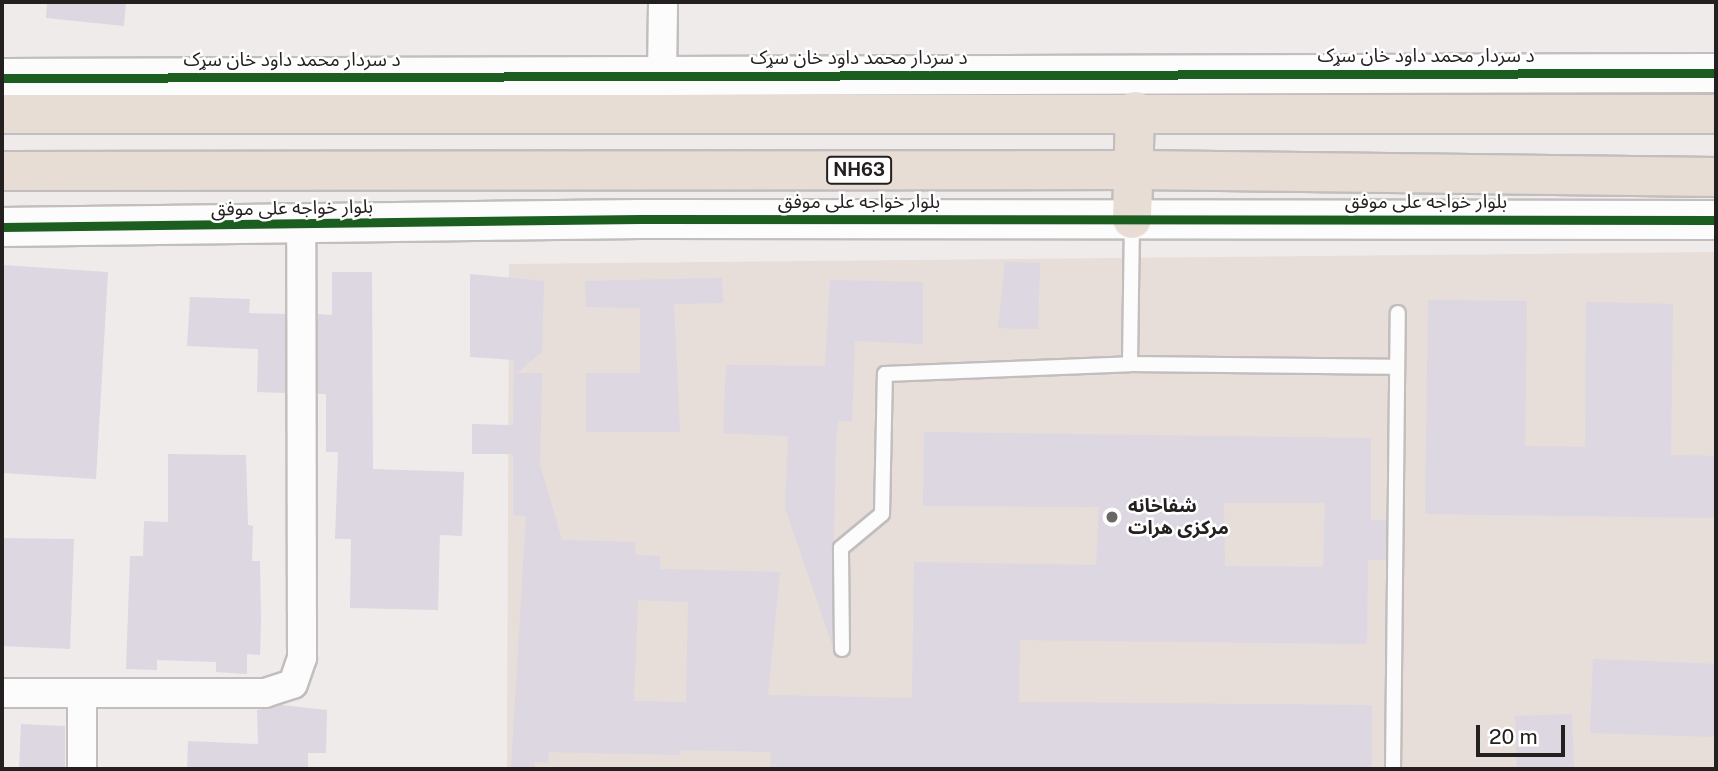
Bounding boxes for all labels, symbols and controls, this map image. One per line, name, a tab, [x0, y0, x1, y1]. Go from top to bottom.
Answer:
street label: د سردار محمد داود خان سړک	[1318, 45, 1534, 67]
street label: د سردار محمد داود خان سړک	[751, 47, 967, 69]
street label: د سردار محمد داود خان سړک	[184, 49, 400, 71]
road number: NH63	[826, 155, 892, 184]
street label: بلوار خواجه علی موفق	[778, 191, 940, 213]
street label: بلوار خواجه علی موفق	[1345, 191, 1507, 213]
street label: بلوار خواجه علی موفق	[211, 195, 373, 221]
place label: شفاخانه مرکزی هرات	[1128, 495, 1229, 539]
marker: شفاخانه مرکزی هرات	[1102, 507, 1122, 527]
scale bar	[1480, 712, 1569, 756]
text: 20 m	[1489, 724, 1538, 749]

